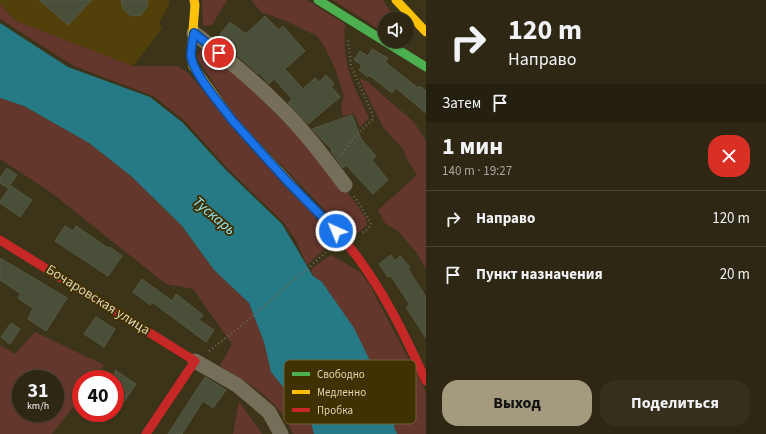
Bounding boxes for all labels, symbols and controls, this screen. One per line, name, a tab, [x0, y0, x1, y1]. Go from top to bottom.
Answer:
text: 120 m	[508, 10, 582, 50]
map controls	[378, 12, 414, 48]
button: sound	[378, 12, 414, 48]
icon: right	[442, 16, 494, 68]
pin	[202, 36, 236, 70]
icon: arrive	[208, 42, 230, 64]
text: Направо	[508, 47, 576, 72]
icon: arrive	[489, 92, 511, 114]
text: Затем	[442, 93, 481, 114]
text: 1 мин	[442, 129, 503, 164]
button: close	[708, 135, 750, 177]
text: 140 m · 19:27	[442, 162, 512, 180]
water label: Тускарь	[188, 192, 240, 240]
icon: right	[442, 208, 464, 230]
text: Направо	[476, 208, 535, 229]
text: 120 m	[712, 208, 750, 229]
position arrow	[315, 210, 357, 252]
street label: Бочаровская улица	[42, 260, 154, 340]
icon: arrive	[442, 264, 464, 286]
text: Пункт назначения	[476, 264, 603, 285]
text: 20 m	[720, 264, 750, 285]
legend	[284, 360, 416, 424]
text: Свободно	[317, 367, 365, 382]
speed limit sign: 40	[72, 370, 124, 422]
text: 31	[27, 377, 49, 405]
button: Выход	[442, 380, 592, 426]
button: Поделиться	[600, 380, 750, 426]
text: Медленно	[317, 385, 366, 400]
text: km/h	[27, 399, 49, 413]
text: Пробка	[317, 403, 353, 418]

